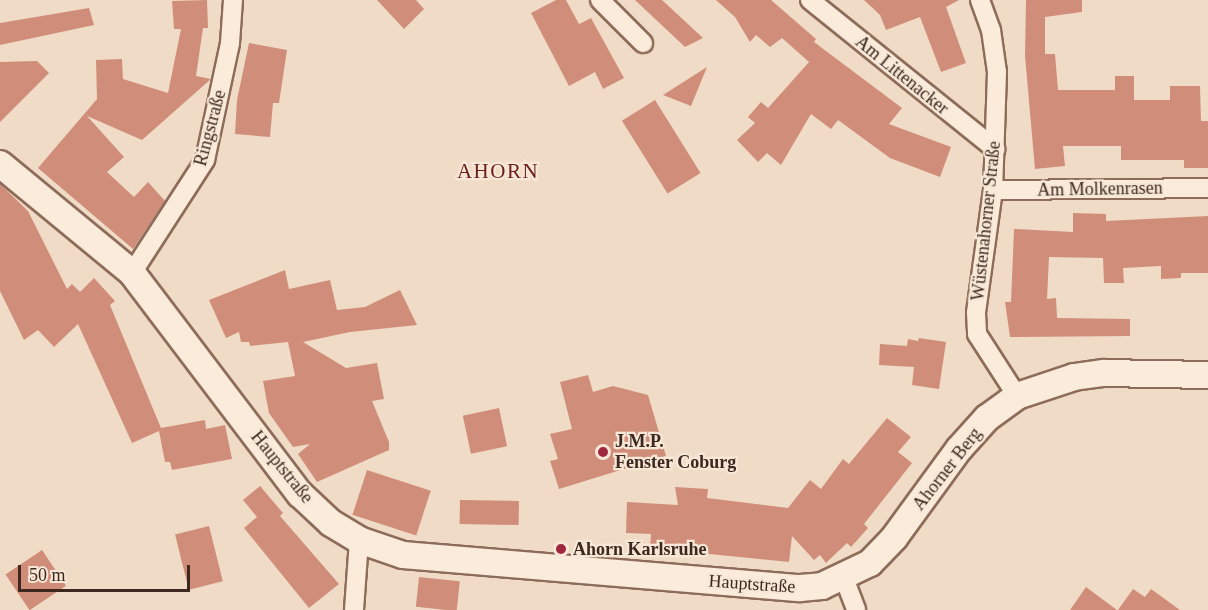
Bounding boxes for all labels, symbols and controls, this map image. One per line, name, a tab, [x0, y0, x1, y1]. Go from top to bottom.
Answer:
street label: Am Littenacker	[851, 31, 953, 119]
street label: Ringstraße	[189, 88, 231, 168]
street label: Wüstenahorner Straße	[967, 140, 1005, 302]
district label: AHORN	[457, 158, 539, 184]
street label: Am Molkenrasen	[1037, 177, 1163, 201]
street label: Ahorner Berg	[908, 423, 986, 515]
street label: Hauptstraße	[246, 426, 318, 508]
place label: J.M.P. Fenster Coburg	[615, 431, 736, 474]
marker: J.M.P. Fenster Coburg	[596, 445, 610, 459]
place label: Ahorn Karlsruhe	[573, 538, 707, 560]
marker: Ahorn Karlsruhe	[554, 542, 568, 556]
scale bar	[21, 553, 194, 591]
text: 50 m	[29, 565, 66, 585]
street label: Hauptstraße	[708, 570, 796, 598]

